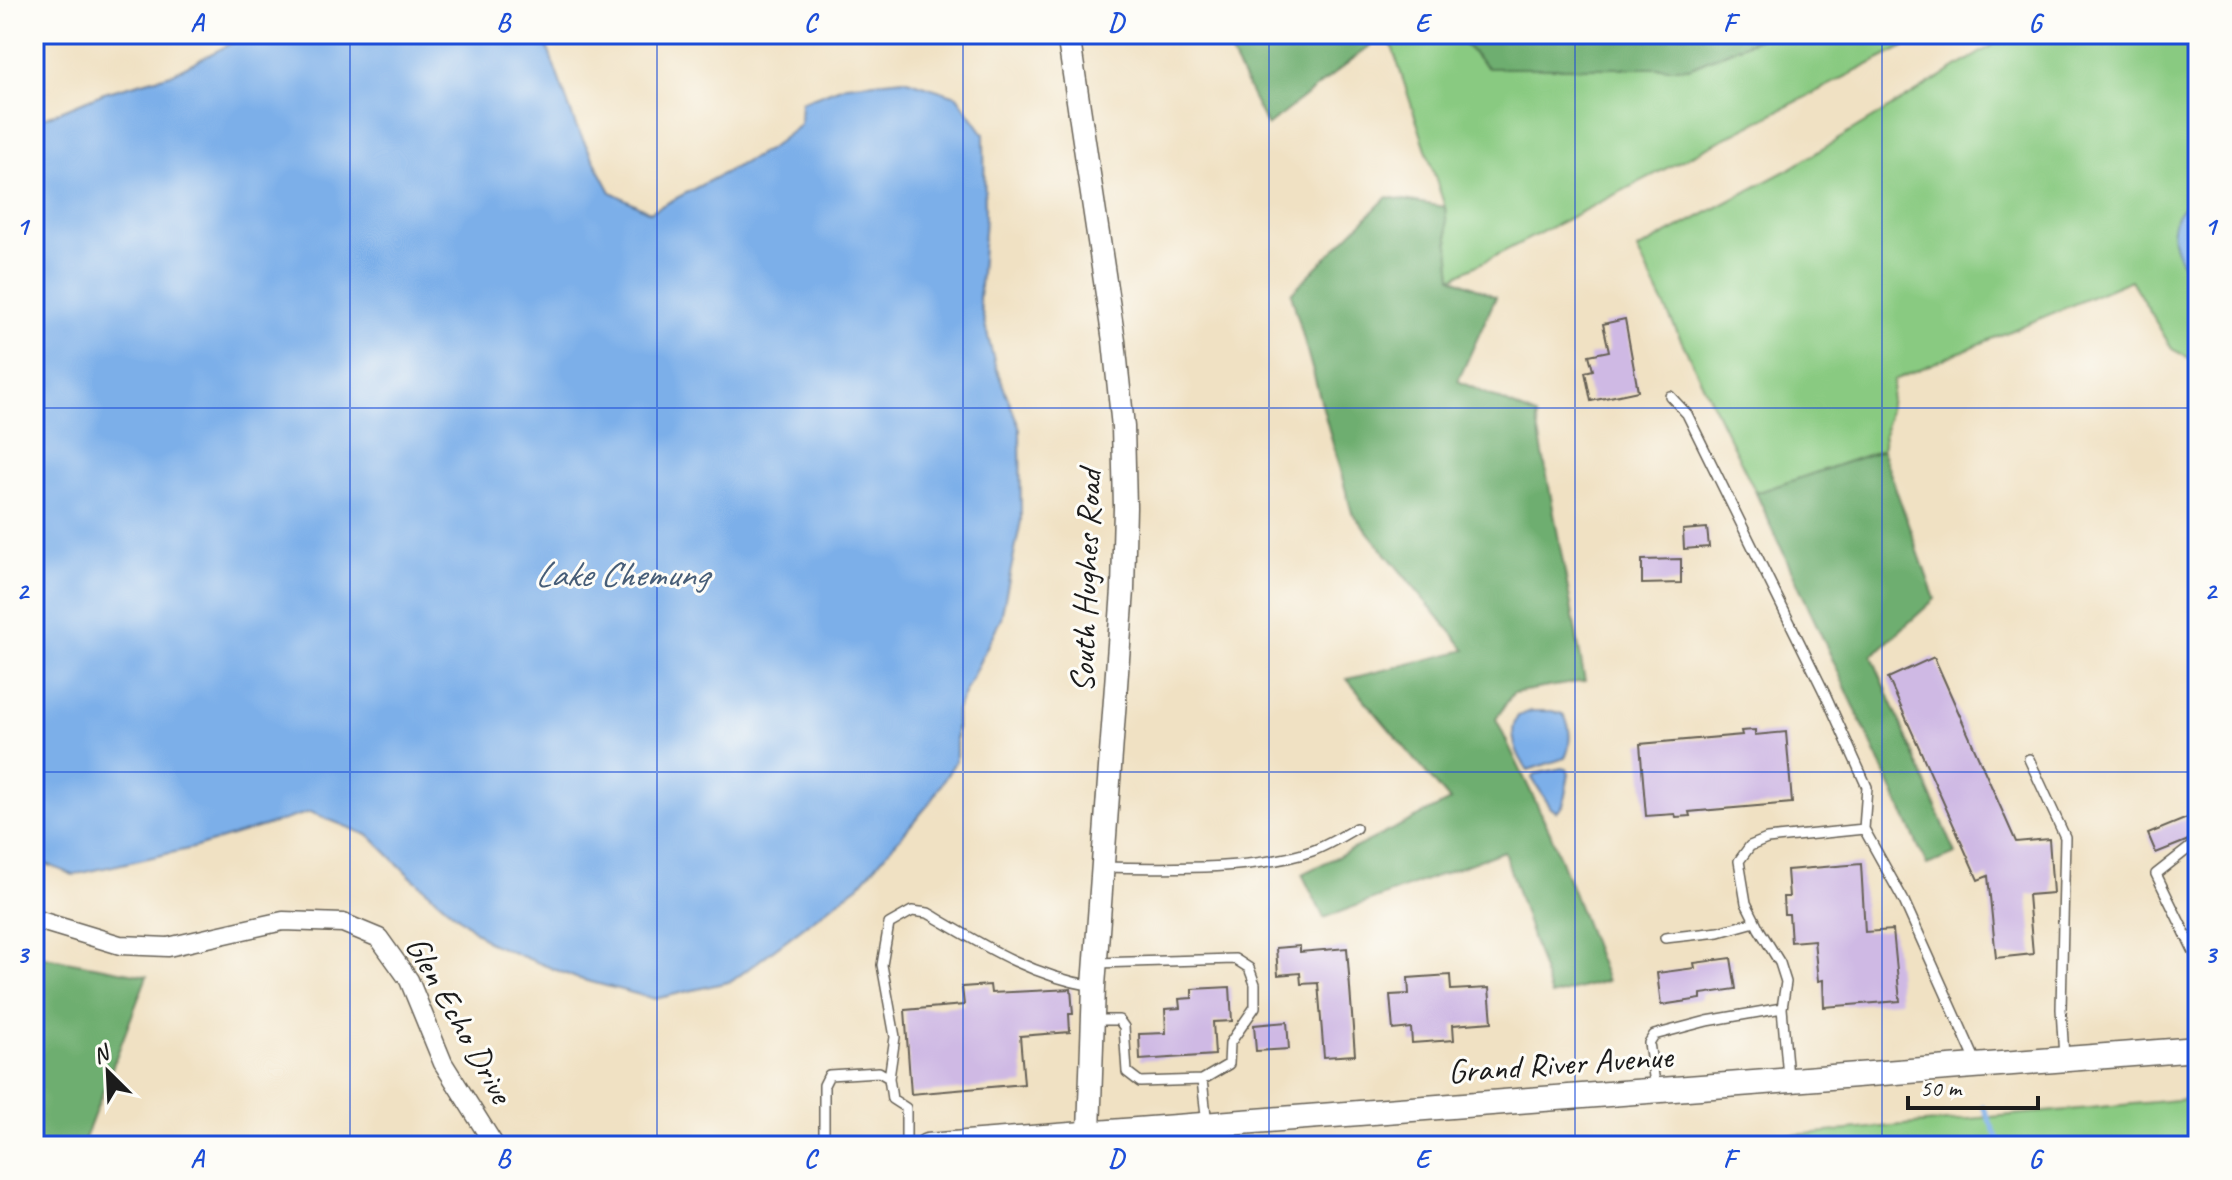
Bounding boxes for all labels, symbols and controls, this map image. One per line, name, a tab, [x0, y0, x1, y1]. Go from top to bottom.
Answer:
text: A	[190, 6, 205, 39]
text: B	[496, 6, 512, 39]
text: C	[804, 6, 820, 39]
text: D	[1108, 6, 1126, 39]
text: E	[1415, 6, 1433, 39]
text: F	[1723, 6, 1741, 39]
text: G	[2029, 6, 2045, 39]
text: 1	[16, 210, 31, 243]
text: 1	[2204, 210, 2219, 243]
street label: South Hughes Road	[1060, 464, 1111, 693]
water label: Lake Chemung	[535, 551, 712, 597]
text: 2	[16, 574, 30, 607]
text: 2	[2204, 574, 2218, 607]
street label: Glen Echo Drive	[396, 928, 525, 1113]
text: 3	[16, 938, 30, 971]
text: 3	[2204, 938, 2218, 971]
north arrow	[68, 1032, 148, 1112]
street label: Grand River Avenue	[1446, 1034, 1676, 1093]
text: N	[88, 1038, 115, 1070]
scale bar	[1908, 1060, 2038, 1110]
text: 50 m	[1920, 1073, 1963, 1103]
text: A	[190, 1142, 205, 1175]
text: B	[496, 1142, 512, 1175]
text: C	[804, 1142, 820, 1175]
text: D	[1108, 1142, 1126, 1175]
text: E	[1415, 1142, 1433, 1175]
text: F	[1723, 1142, 1741, 1175]
text: G	[2029, 1142, 2045, 1175]

